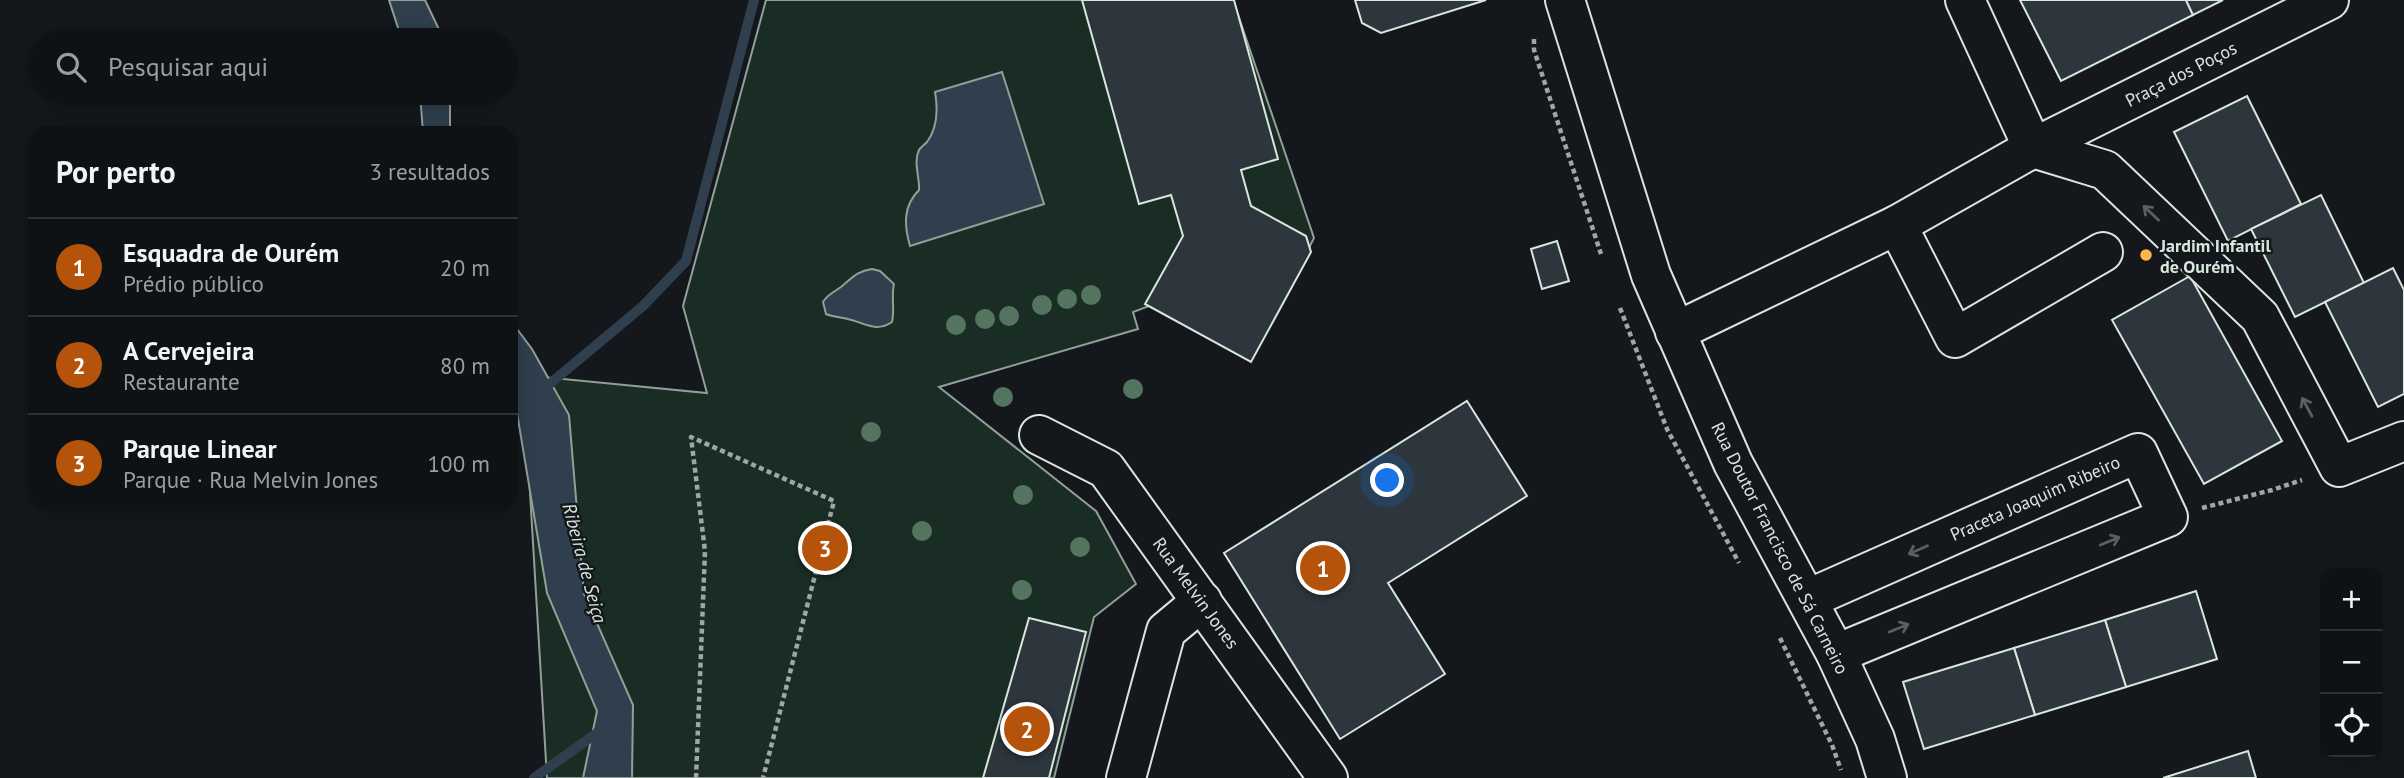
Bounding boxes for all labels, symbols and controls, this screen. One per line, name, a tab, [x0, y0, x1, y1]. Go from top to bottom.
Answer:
search box	[28, 28, 518, 105]
street label: Praça dos Poços	[2121, 36, 2241, 112]
icon: search	[52, 48, 90, 86]
text: Pesquisar aqui	[108, 50, 268, 83]
text: Por perto	[56, 152, 176, 191]
text: 3 resultados	[369, 157, 490, 186]
one-way arrow	[2143, 205, 2160, 222]
place label: Jardim Infantil de Ourém	[2159, 234, 2271, 278]
text: Esquadra de Ourém	[123, 236, 339, 269]
marker: Jardim Infantil de Ourém	[2138, 247, 2154, 263]
text: 1	[72, 253, 86, 282]
text: 20 m	[440, 253, 490, 282]
text: Prédio público	[123, 269, 264, 298]
text: A Cervejeira	[123, 334, 254, 367]
text: 2	[72, 351, 86, 380]
text: 80 m	[440, 351, 490, 380]
text: Restaurante	[123, 367, 240, 396]
one-way arrow	[2300, 397, 2314, 417]
street label: Rua Doutor Francisco de Sá Carneiro	[1706, 418, 1854, 678]
text: Parque Linear	[123, 432, 277, 465]
text: 3	[72, 449, 86, 478]
text: 100 m	[428, 449, 490, 478]
street label: Praceta Joaquim Ribeiro	[1946, 450, 2124, 546]
your location	[1370, 463, 1404, 497]
text: Parque · Rua Melvin Jones	[123, 465, 378, 494]
water label: Ribeira de Seiça	[557, 500, 613, 626]
pin: 3	[802, 522, 848, 574]
street label: Rua Melvin Jones	[1148, 533, 1244, 653]
one-way arrow	[2098, 534, 2120, 547]
pin: 1	[1300, 542, 1346, 594]
one-way arrow	[1908, 544, 1929, 557]
map controls	[2320, 568, 2383, 757]
button: +	[2320, 568, 2383, 631]
one-way arrow	[1888, 621, 1910, 634]
button: −	[2320, 631, 2383, 694]
button: locate	[2320, 694, 2383, 757]
pin: 2	[1004, 703, 1050, 755]

